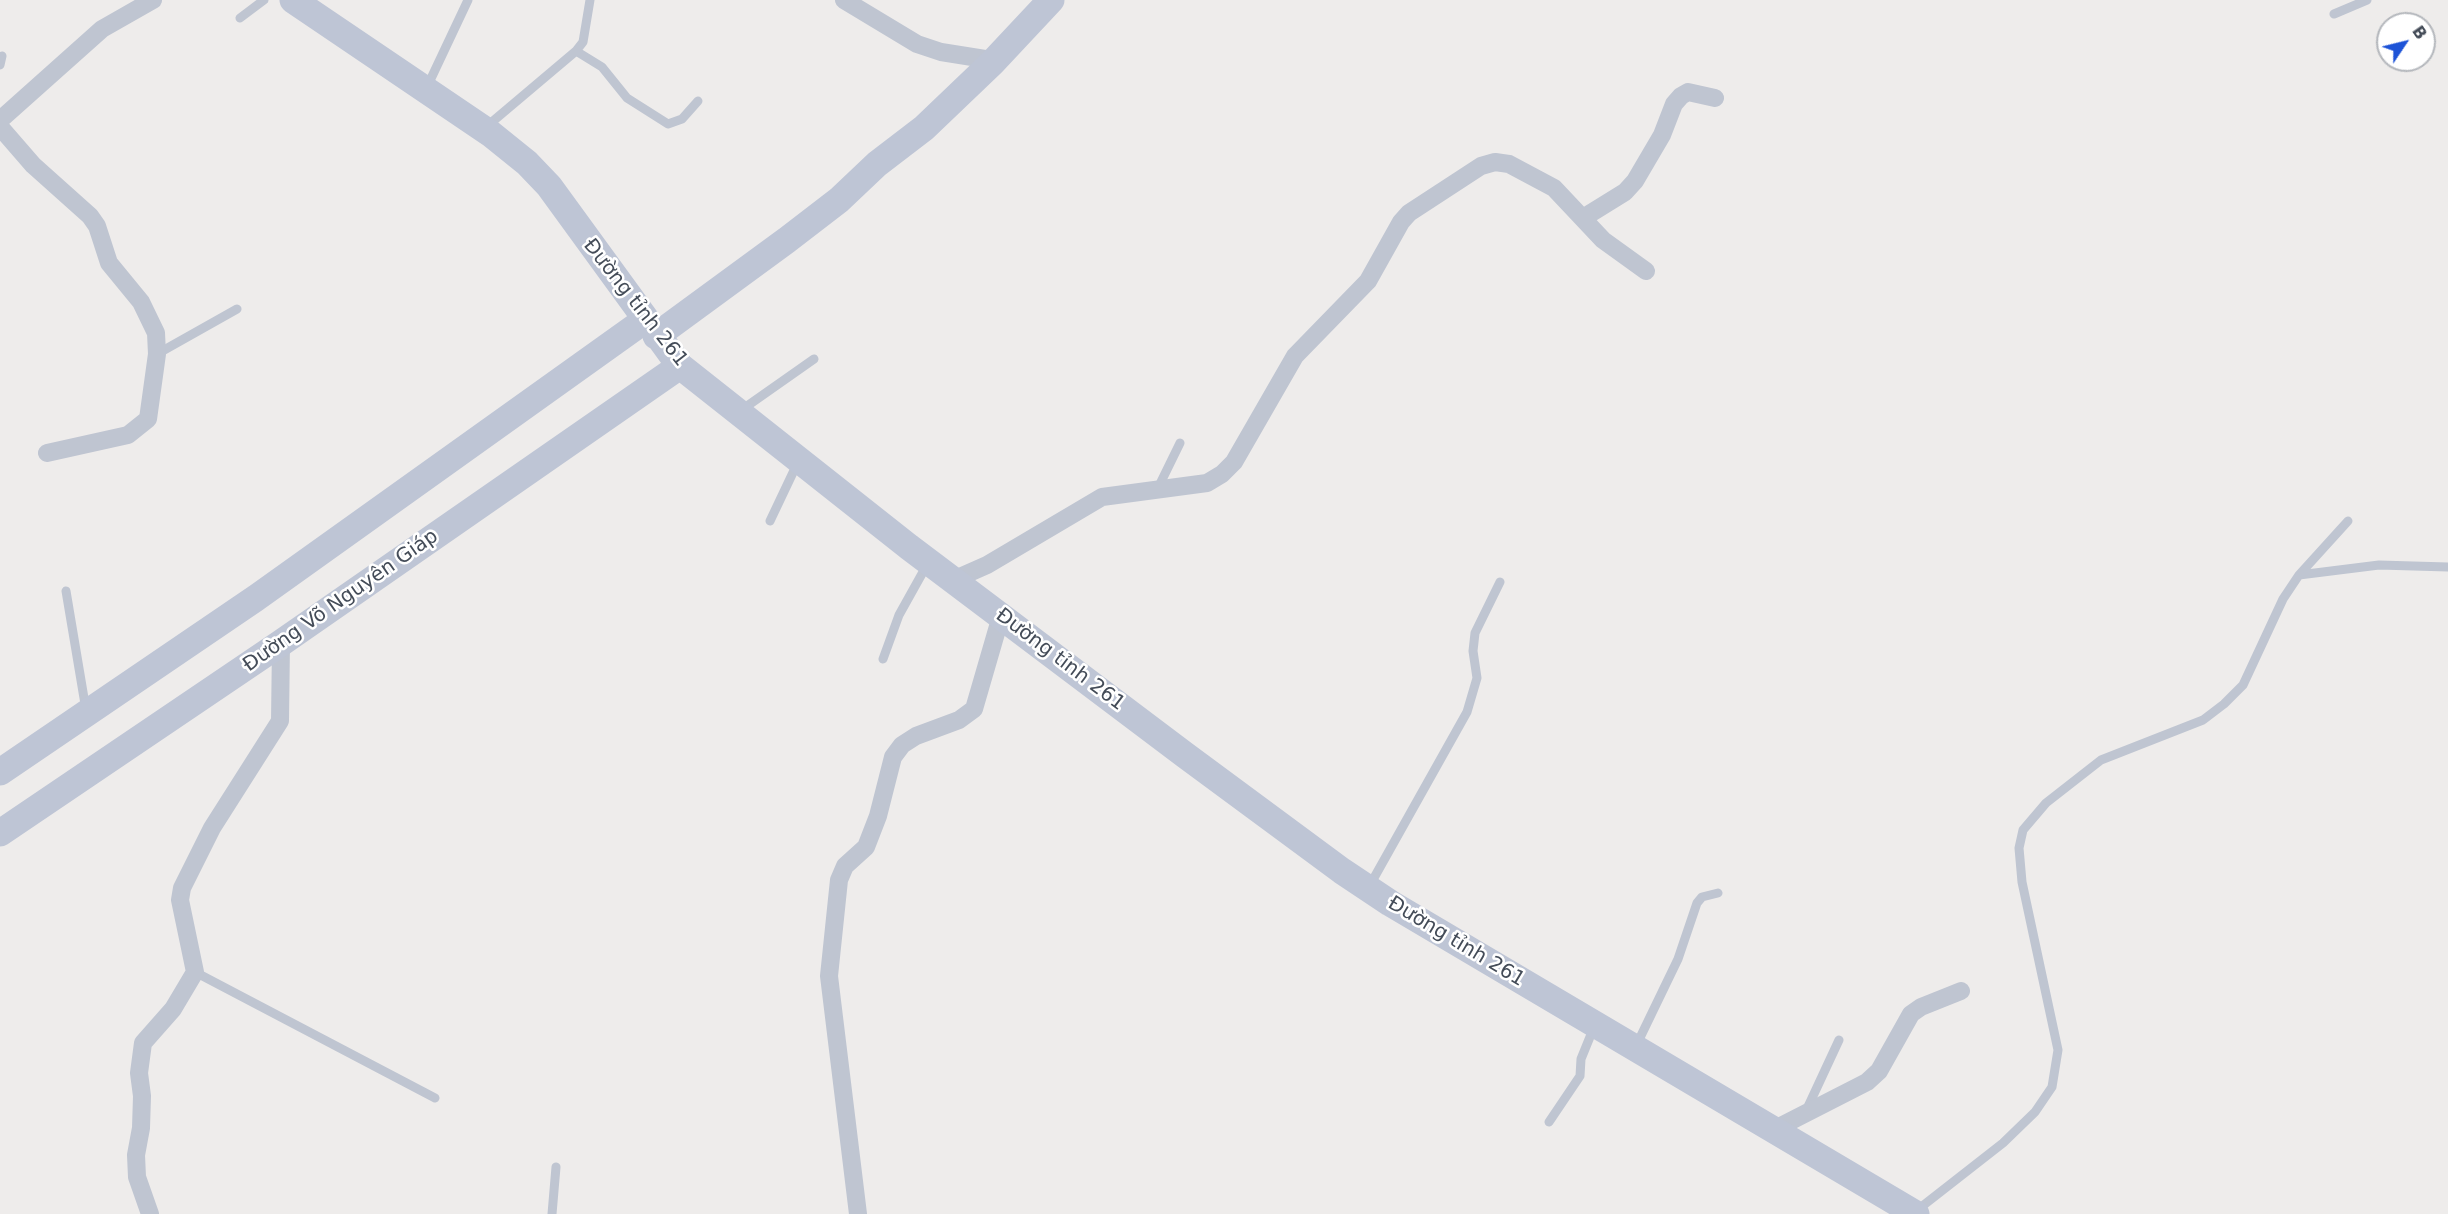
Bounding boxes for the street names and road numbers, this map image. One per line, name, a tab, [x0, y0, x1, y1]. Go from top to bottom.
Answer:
street label: Đường tỉnh 261	[578, 234, 692, 372]
street label: Đường Võ Nguyên Giáp	[239, 525, 443, 677]
street label: Đường tỉnh 261	[991, 604, 1129, 716]
street label: Đường tỉnh 261	[1383, 892, 1529, 992]

